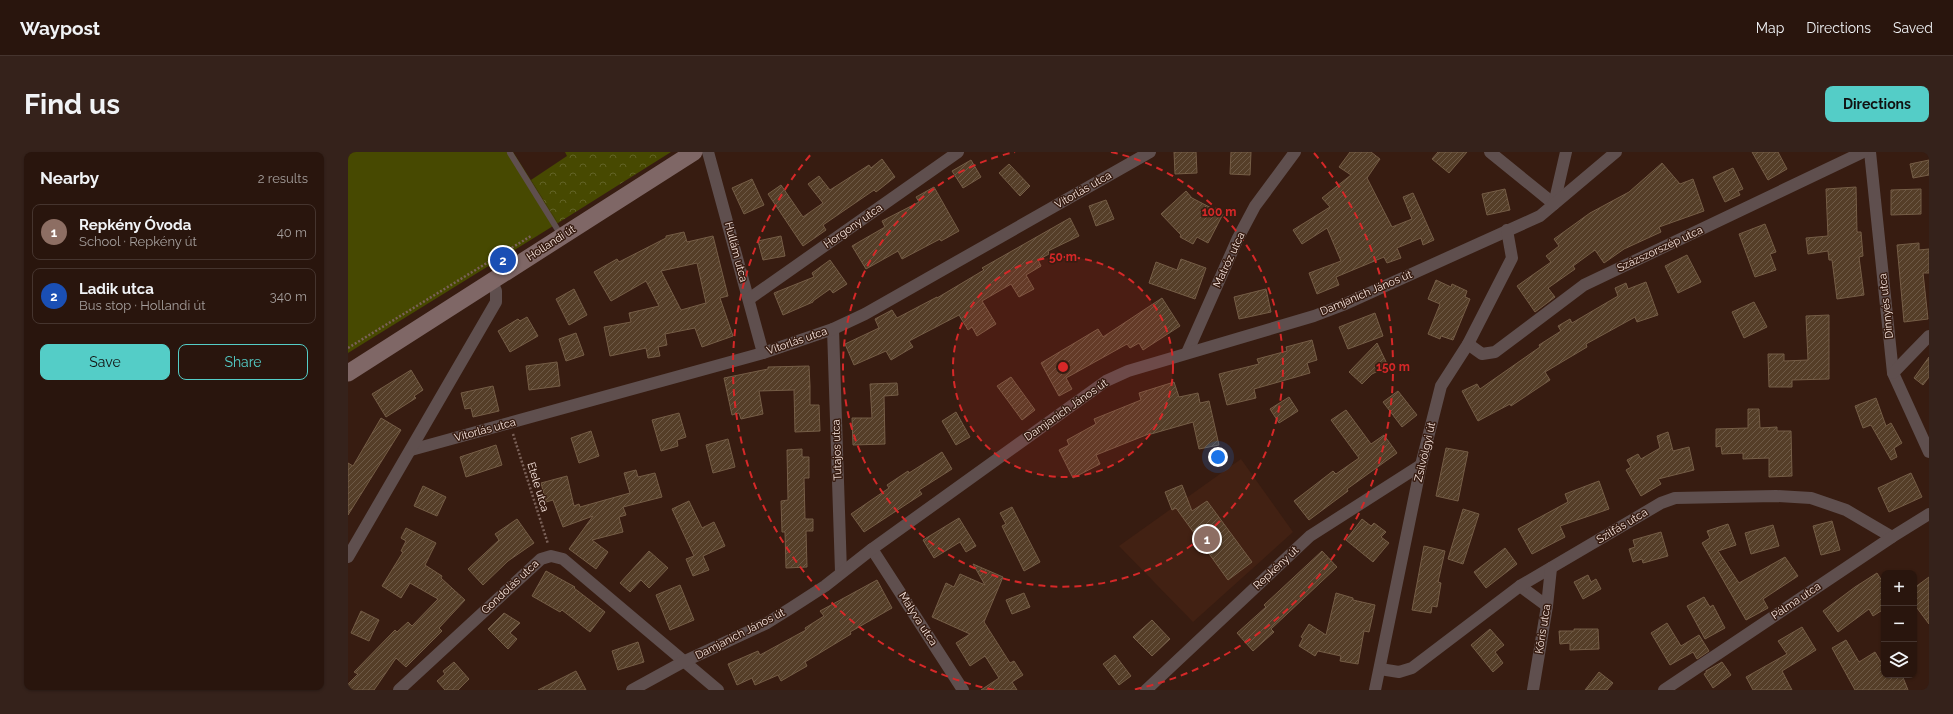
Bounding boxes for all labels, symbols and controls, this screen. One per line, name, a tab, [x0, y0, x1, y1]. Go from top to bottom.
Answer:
text: Waypost	[20, 17, 100, 39]
text: Map	[1756, 20, 1784, 36]
text: Directions	[1806, 20, 1871, 36]
text: Saved	[1893, 20, 1933, 36]
button: Directions	[1825, 86, 1929, 122]
text: Find us	[24, 88, 120, 121]
text: Nearby	[40, 168, 99, 188]
street label: Vitorlás utca	[1052, 169, 1114, 211]
text: 2 results	[258, 171, 308, 186]
street label: Horgony utca	[821, 201, 885, 251]
text: 100 m	[1202, 205, 1236, 219]
text: Repkény Óvoda	[79, 216, 191, 234]
street label: Hullám utca	[722, 221, 750, 283]
street label: Hollandi út	[524, 222, 578, 263]
street label: Százszorszép utca	[1615, 223, 1705, 275]
text: 1	[51, 225, 57, 240]
text: 40 m	[277, 225, 307, 240]
street label: Matróz utca	[1210, 230, 1248, 290]
text: School · Repkény út	[79, 234, 197, 249]
pin: 2	[490, 245, 516, 275]
text: 50 m	[1049, 250, 1077, 264]
street label: Damjanich János út	[1318, 268, 1414, 318]
street label: Dinnyés utca	[1876, 273, 1896, 339]
text: Ladik utca	[79, 280, 154, 298]
text: 2	[50, 289, 58, 304]
text: 340 m	[270, 289, 307, 304]
text: Bus stop · Hollandi út	[79, 298, 206, 313]
street label: Vitorlás utca	[765, 325, 829, 357]
button: Save	[40, 344, 170, 380]
button: Share	[178, 344, 308, 380]
centre of rings	[1056, 360, 1070, 374]
text: 150 m	[1376, 360, 1410, 374]
street label: Damjanich János út	[1022, 376, 1110, 444]
street label: Vitorlás utca	[453, 416, 517, 444]
street label: Tutajos utca	[829, 419, 845, 481]
street label: Zsilvölgyi út	[1412, 421, 1438, 483]
your location	[1208, 447, 1228, 467]
street label: Etele utca	[524, 461, 552, 513]
street label: Szilfás utca	[1594, 506, 1650, 546]
pin: 1	[1194, 524, 1220, 554]
street label: Repkény út	[1251, 544, 1302, 592]
street label: Gondolás utca	[479, 557, 541, 617]
map controls	[1881, 570, 1917, 678]
button: +	[1881, 570, 1917, 606]
street label: Pálma utca	[1769, 580, 1823, 622]
street label: Mályva utca	[896, 590, 940, 648]
street label: Kőris utca	[1533, 603, 1553, 655]
street label: Damjanich János út	[693, 606, 787, 662]
button: −	[1881, 606, 1917, 642]
button: layers	[1881, 642, 1917, 678]

